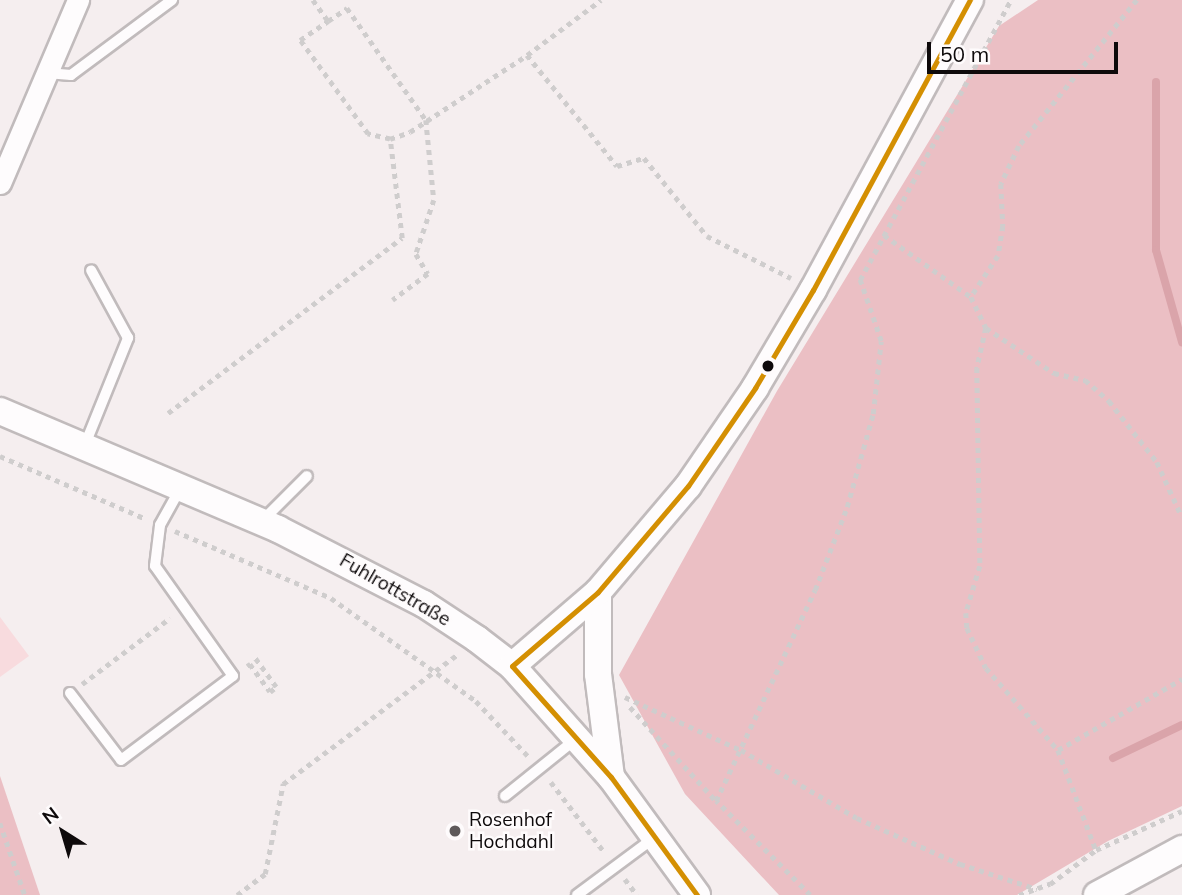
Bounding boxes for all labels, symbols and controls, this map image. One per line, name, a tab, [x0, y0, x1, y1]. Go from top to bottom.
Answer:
scale bar	[930, 28, 1121, 72]
text: 50 m	[940, 41, 989, 67]
unlabelled marker	[761, 359, 775, 373]
street label: Fuhlrottstraße	[336, 549, 454, 631]
north arrow	[28, 797, 98, 867]
text: N	[37, 801, 63, 829]
place label: Rosenhof Hochdahl	[469, 809, 553, 853]
marker: Rosenhof Hochdahl	[447, 823, 463, 839]

